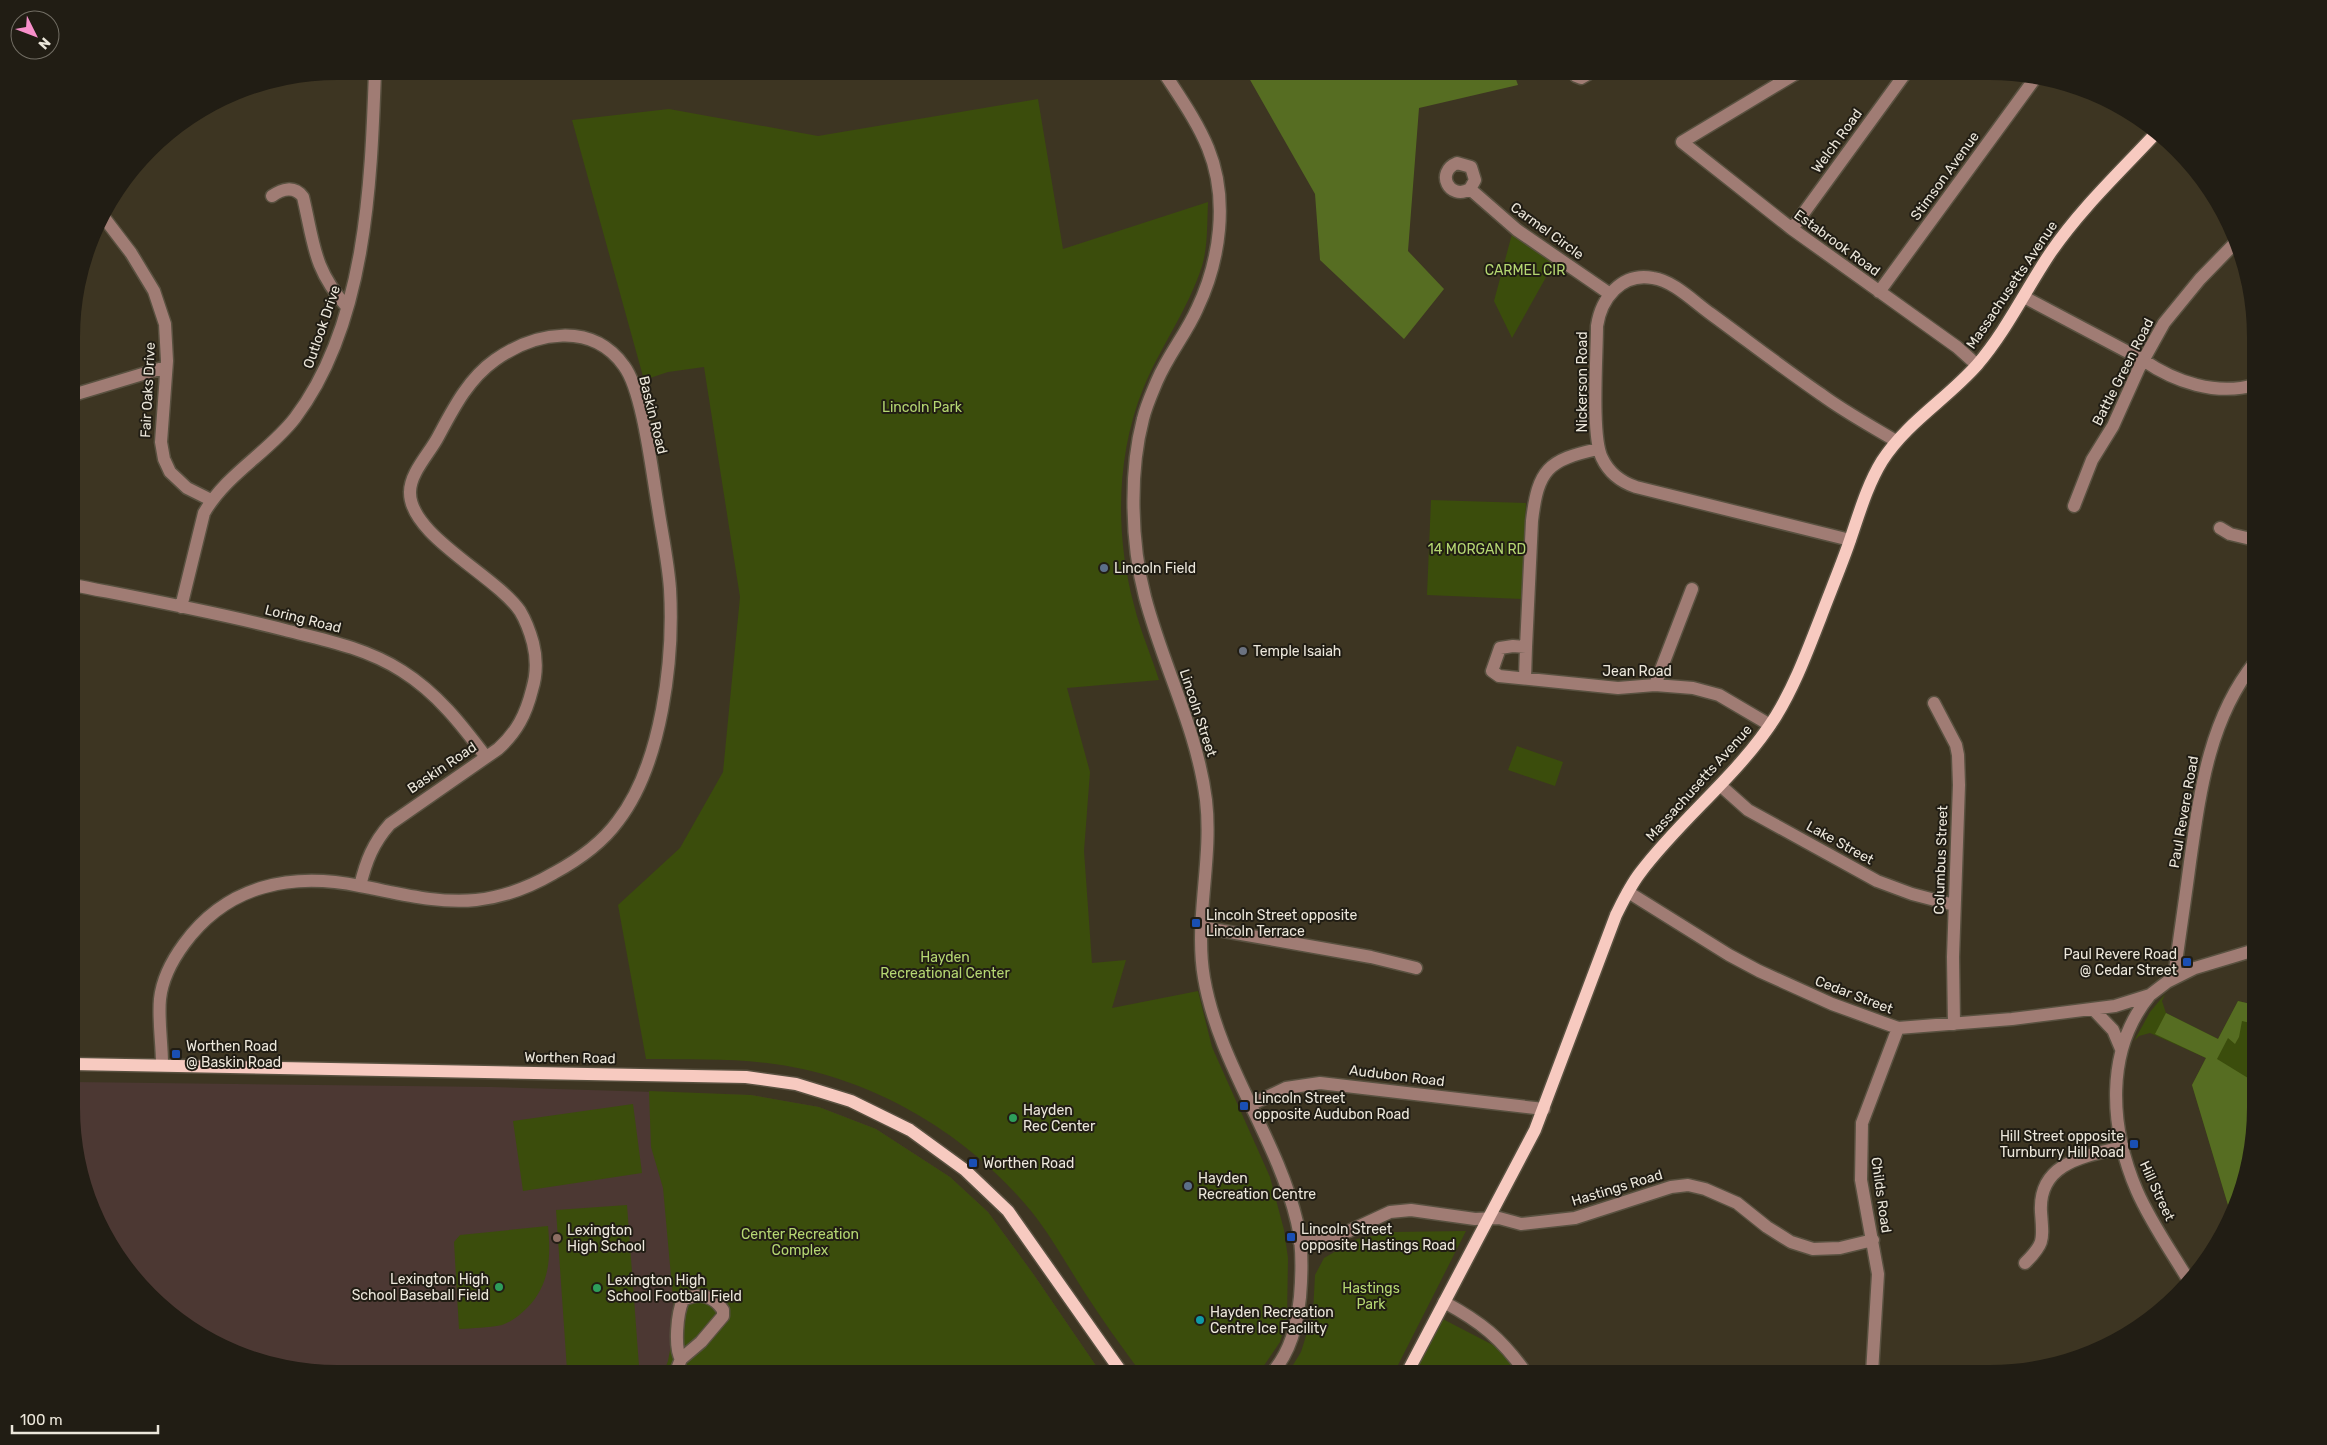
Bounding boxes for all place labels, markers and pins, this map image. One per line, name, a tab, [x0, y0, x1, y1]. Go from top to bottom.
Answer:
place label: Lincoln Field	[1114, 560, 1196, 577]
marker: Lincoln Field	[1098, 562, 1110, 574]
place label: Temple Isaiah	[1253, 643, 1341, 660]
marker: Temple Isaiah	[1237, 645, 1249, 657]
place label: Lincoln Street opposite Lincoln Terrace	[1206, 907, 1357, 940]
marker: Lincoln Street opposite Lincoln Terrace	[1190, 917, 1202, 929]
place label: Paul Revere Road @ Cedar Street	[2064, 946, 2178, 979]
marker: Paul Revere Road @ Cedar Street	[2181, 956, 2193, 968]
place label: Worthen Road @ Baskin Road	[186, 1038, 281, 1071]
marker: Worthen Road @ Baskin Road	[170, 1048, 182, 1060]
place label: Lincoln Street opposite Audubon Road	[1254, 1090, 1410, 1123]
marker: Lincoln Street opposite Audubon Road	[1238, 1100, 1250, 1112]
place label: Hayden Rec Center	[1023, 1102, 1096, 1135]
marker: Hayden Rec Center	[1007, 1112, 1019, 1124]
place label: Hill Street opposite Turnburry Hill Road	[2000, 1128, 2124, 1161]
marker: Hill Street opposite Turnburry Hill Road	[2128, 1138, 2140, 1150]
place label: Worthen Road	[983, 1155, 1074, 1172]
marker: Worthen Road	[967, 1157, 979, 1169]
place label: Hayden Recreation Centre	[1198, 1170, 1316, 1203]
marker: Hayden Recreation Centre	[1182, 1180, 1194, 1192]
place label: Lincoln Street opposite Hastings Road	[1301, 1221, 1455, 1254]
place label: Lexington High School	[567, 1222, 645, 1255]
marker: Lincoln Street opposite Hastings Road	[1285, 1231, 1297, 1243]
marker: Lexington High School	[551, 1232, 563, 1244]
place label: Lexington High School Baseball Field	[352, 1271, 489, 1304]
place label: Lexington High School Football Field	[607, 1272, 742, 1305]
marker: Lexington High School Baseball Field	[493, 1281, 505, 1293]
marker: Lexington High School Football Field	[591, 1282, 603, 1294]
place label: Hayden Recreation Centre Ice Facility	[1210, 1304, 1334, 1337]
marker: Hayden Recreation Centre Ice Facility	[1194, 1314, 1206, 1326]

